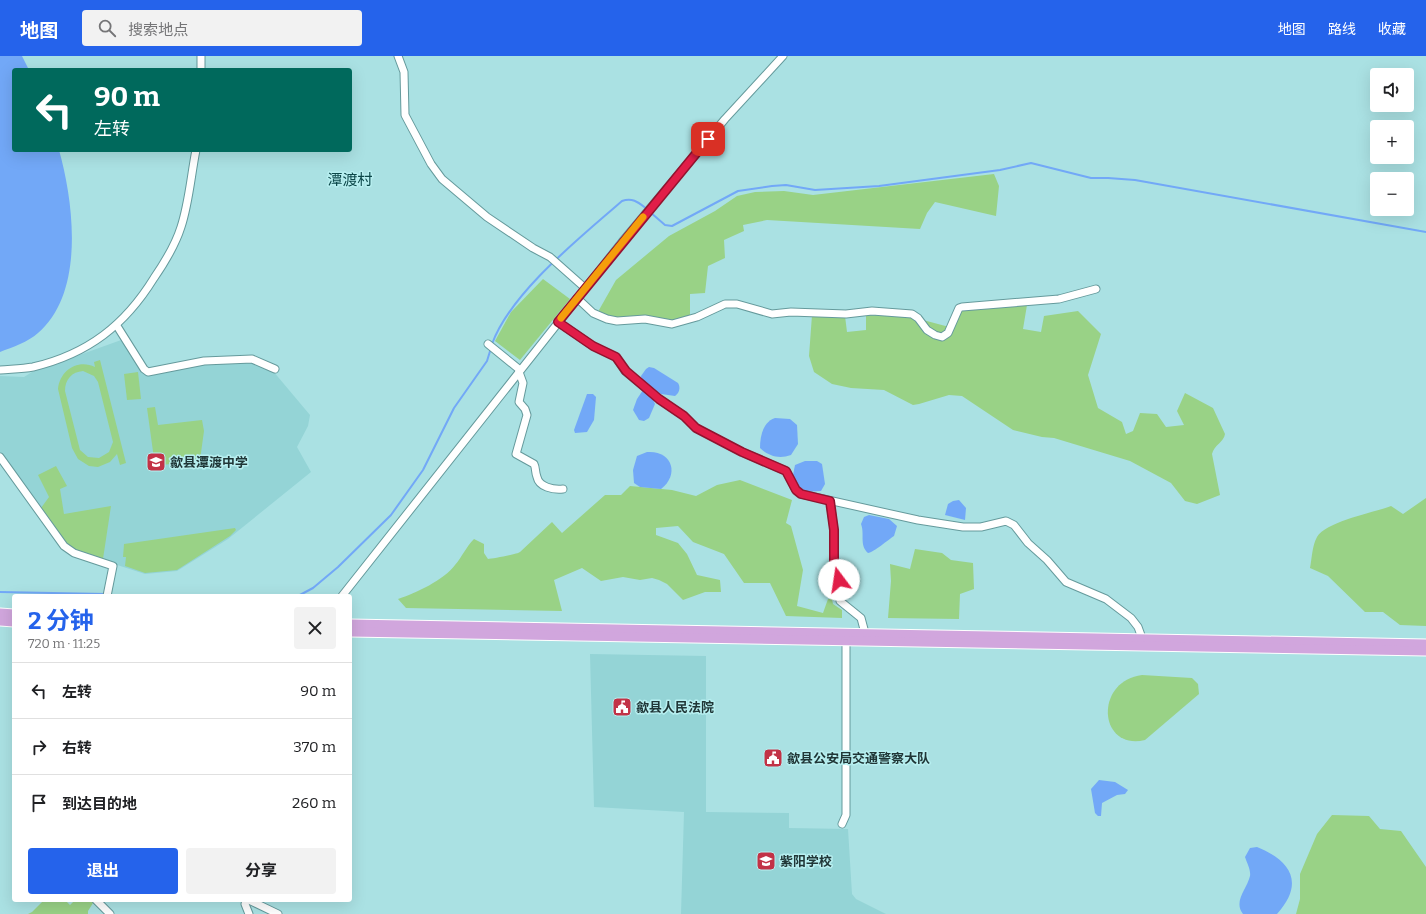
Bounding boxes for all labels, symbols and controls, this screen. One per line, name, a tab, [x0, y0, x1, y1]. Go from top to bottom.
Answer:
search box	[82, 10, 362, 46]
icon: search	[96, 17, 118, 39]
text: 地图	[20, 19, 58, 42]
text: 搜索地点	[128, 21, 188, 39]
text: 地图	[1278, 21, 1306, 38]
text: 路线	[1328, 21, 1356, 38]
text: 收藏	[1378, 21, 1406, 38]
map controls	[1370, 68, 1414, 216]
button: sound	[1370, 68, 1414, 112]
text: 90 m	[94, 80, 160, 113]
icon: left	[28, 84, 80, 136]
text: 左转	[94, 118, 130, 140]
button: +	[1370, 120, 1414, 164]
pin	[691, 122, 725, 156]
icon: arrive	[697, 128, 719, 150]
district label: 潭渡村	[327, 171, 373, 189]
button: −	[1370, 172, 1414, 216]
school or university icon: 歙县潭渡中学	[145, 451, 167, 473]
place label: 歙县潭渡中学	[170, 455, 248, 470]
position arrow	[818, 559, 860, 601]
text: 2 分钟	[28, 607, 94, 635]
button: close	[294, 607, 336, 649]
text: 720 m · 11:25	[28, 636, 100, 651]
icon: left	[28, 680, 50, 702]
text: 90 m	[300, 682, 336, 700]
text: 左转	[62, 683, 92, 701]
public building icon: 歙县人民法院	[611, 696, 633, 718]
place label: 歙县人民法院	[636, 700, 714, 715]
icon: right	[28, 736, 50, 758]
text: 370 m	[293, 738, 336, 756]
text: 右转	[62, 739, 92, 757]
public building icon: 歙县公安局交通警察大队	[762, 747, 784, 769]
place label: 歙县公安局交通警察大队	[787, 751, 930, 766]
icon: arrive	[28, 792, 50, 814]
text: 260 m	[292, 794, 336, 812]
text: 到达目的地	[62, 795, 137, 813]
button: 退出	[28, 848, 178, 894]
button: 分享	[186, 848, 336, 894]
school or university icon: 紫阳学校	[755, 850, 777, 872]
place label: 紫阳学校	[780, 854, 832, 869]

